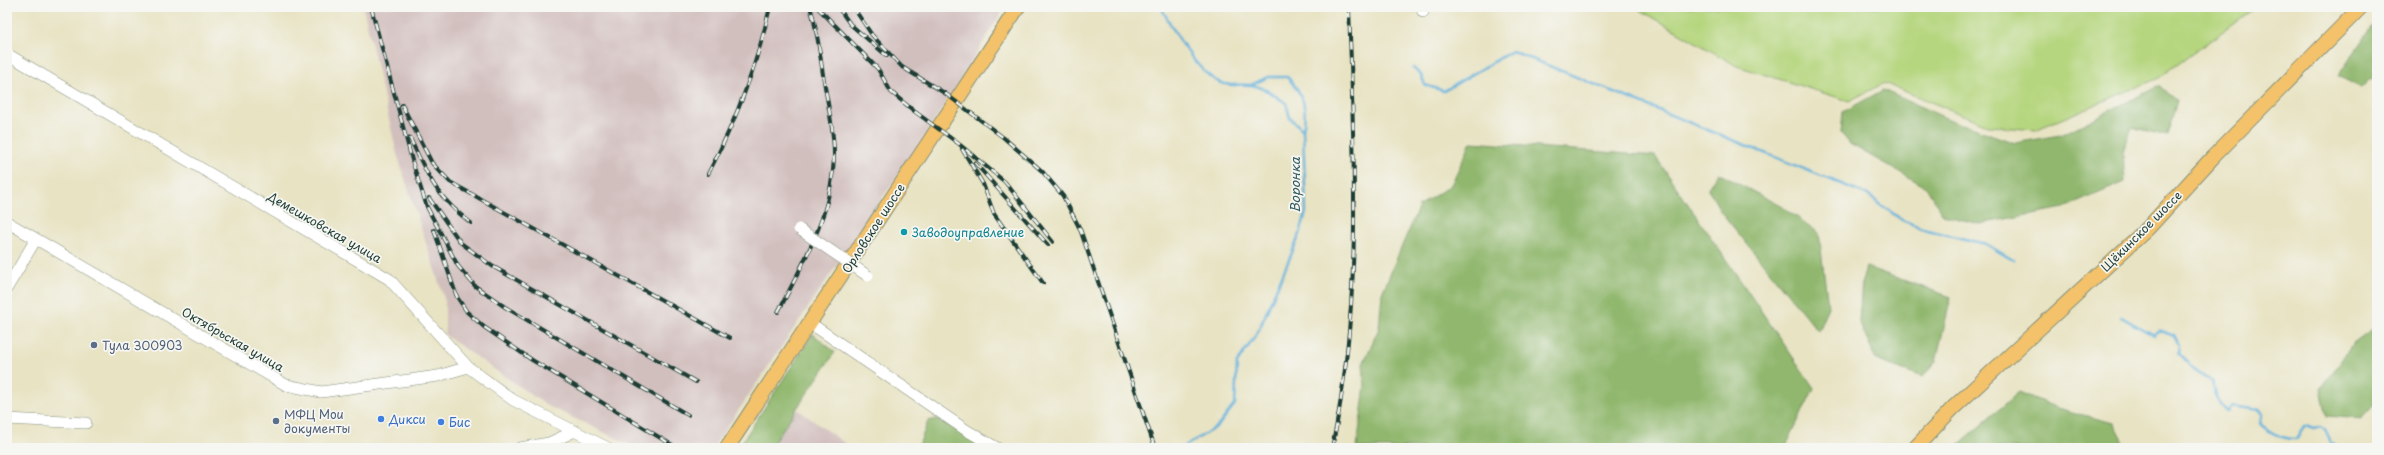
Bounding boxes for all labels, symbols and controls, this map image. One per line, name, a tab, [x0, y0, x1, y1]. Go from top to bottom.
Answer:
water label: Воронка	[1285, 156, 1304, 213]
street label: Орловское шоссе	[837, 180, 909, 276]
street label: Демешковская улица	[264, 186, 386, 267]
street label: Щёкинское шоссе	[2096, 186, 2186, 276]
place label: Заводоуправление	[912, 223, 1024, 241]
marker: Заводоуправление	[899, 227, 909, 237]
street label: Октябрьская улица	[179, 302, 288, 376]
place label: Тула 300903	[102, 336, 183, 354]
marker: Тула 300903	[89, 340, 99, 350]
place label: МФЦ Мои документы	[284, 405, 351, 437]
place label: Дикси	[388, 410, 426, 428]
place label: Бис	[449, 413, 470, 431]
marker: Дикси	[376, 414, 386, 424]
marker: МФЦ Мои документы	[271, 416, 281, 426]
marker: Бис	[436, 417, 446, 427]

